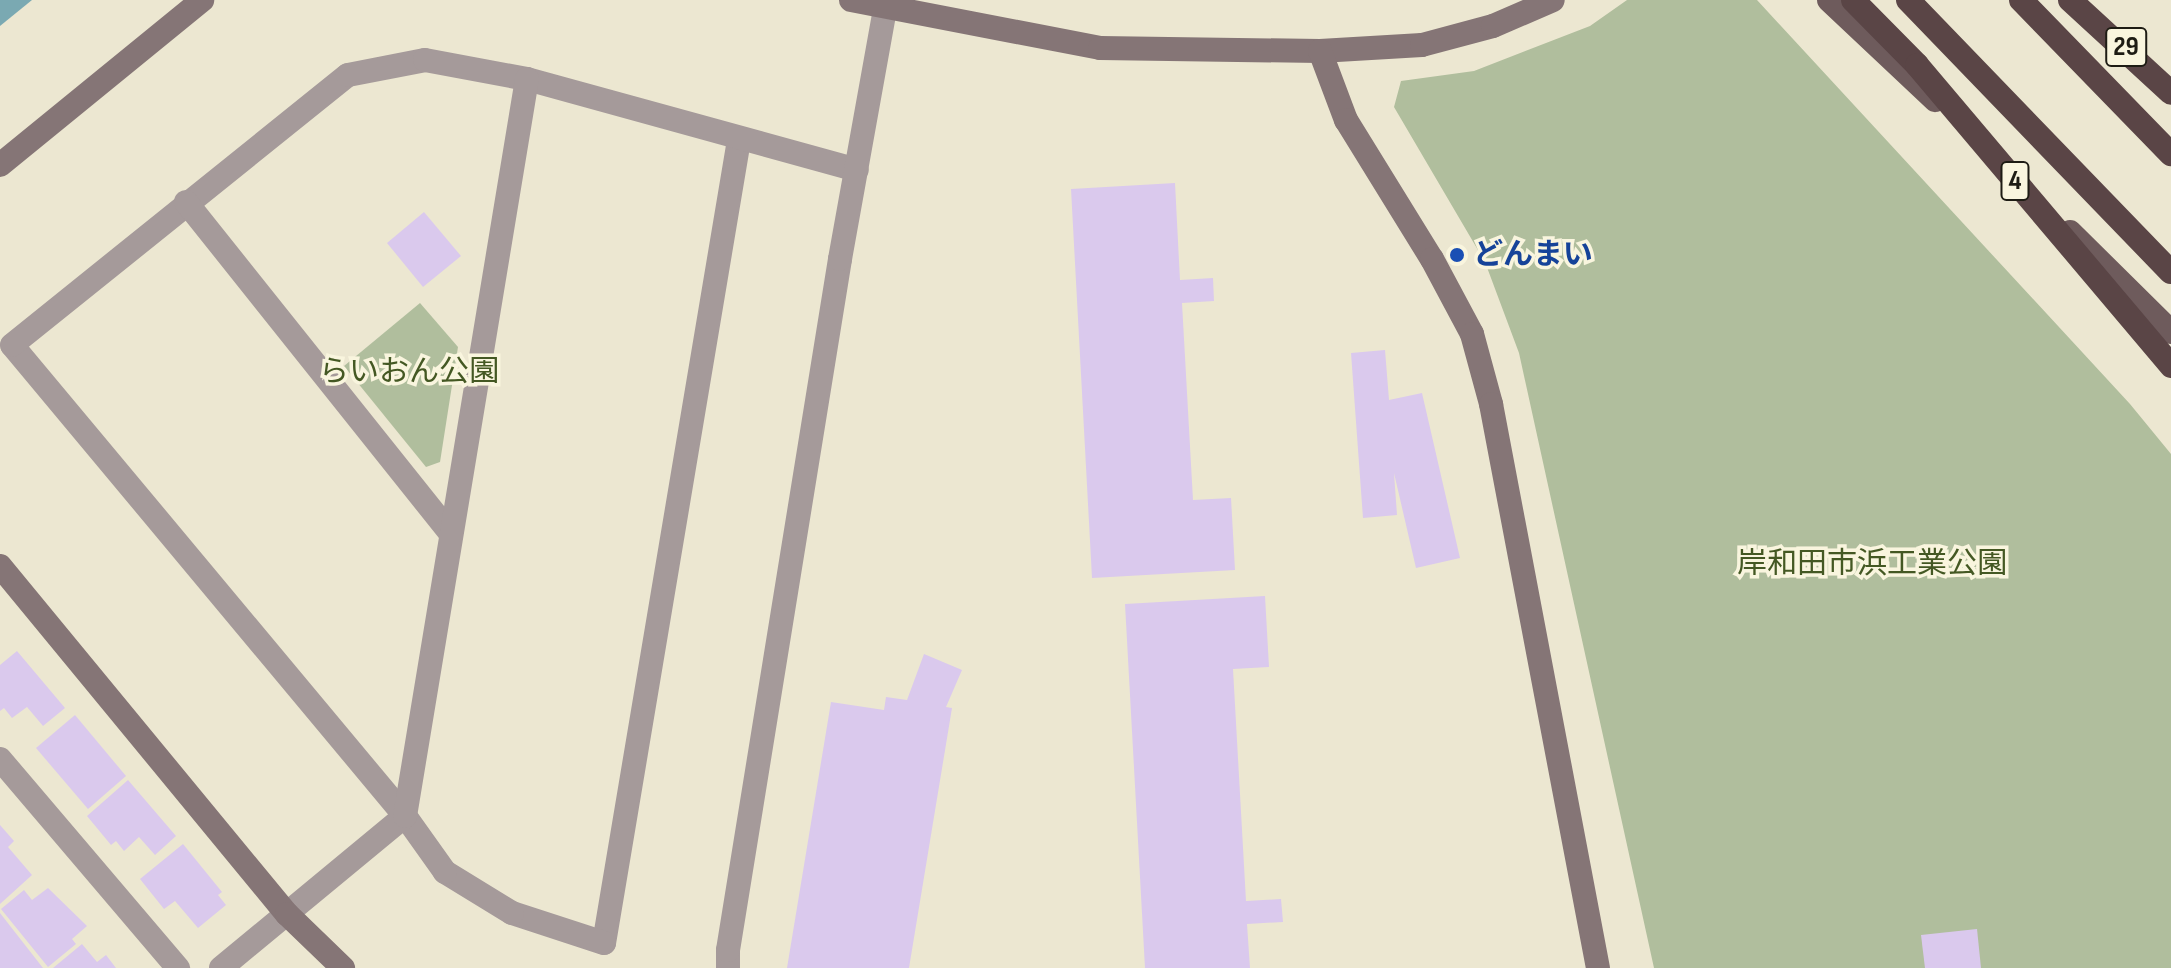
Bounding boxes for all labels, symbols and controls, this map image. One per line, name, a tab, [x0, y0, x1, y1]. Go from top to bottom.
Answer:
road number: 29	[2104, 23, 2148, 71]
road number: 4	[1999, 157, 2031, 205]
place label: どんまい	[1473, 237, 1593, 273]
marker: どんまい	[1448, 246, 1466, 264]
park label: らいおん公園	[319, 354, 499, 390]
park label: 岸和田市浜工業公園	[1737, 546, 2007, 582]

